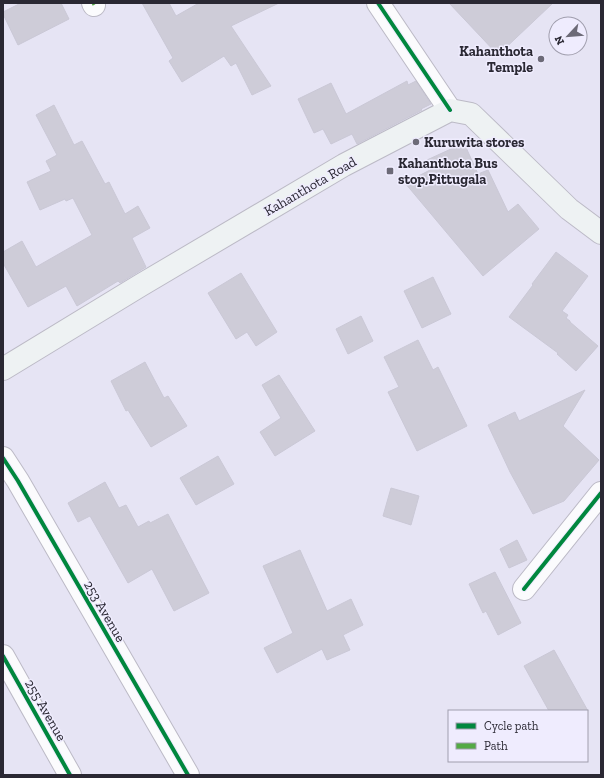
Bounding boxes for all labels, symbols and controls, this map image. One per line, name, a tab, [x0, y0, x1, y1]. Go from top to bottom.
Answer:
north arrow	[548, 16, 588, 56]
text: N	[552, 33, 567, 47]
place label: Kahanthota Temple	[459, 43, 533, 76]
marker: Kahanthota Temple	[536, 54, 546, 64]
place label: Kuruwita stores	[424, 134, 525, 151]
marker: Kuruwita stores	[411, 137, 421, 147]
street label: Kahanthota Road	[261, 153, 360, 220]
place label: Kahanthota Bus stop,Pittugala	[398, 155, 498, 188]
marker: Kahanthota Bus stop,Pittugala	[385, 166, 395, 176]
street label: 253 Avenue	[80, 577, 129, 645]
street label: 255 Avenue	[21, 676, 70, 745]
legend	[448, 710, 588, 762]
text: Cycle path	[484, 719, 539, 733]
text: Path	[484, 739, 508, 753]

